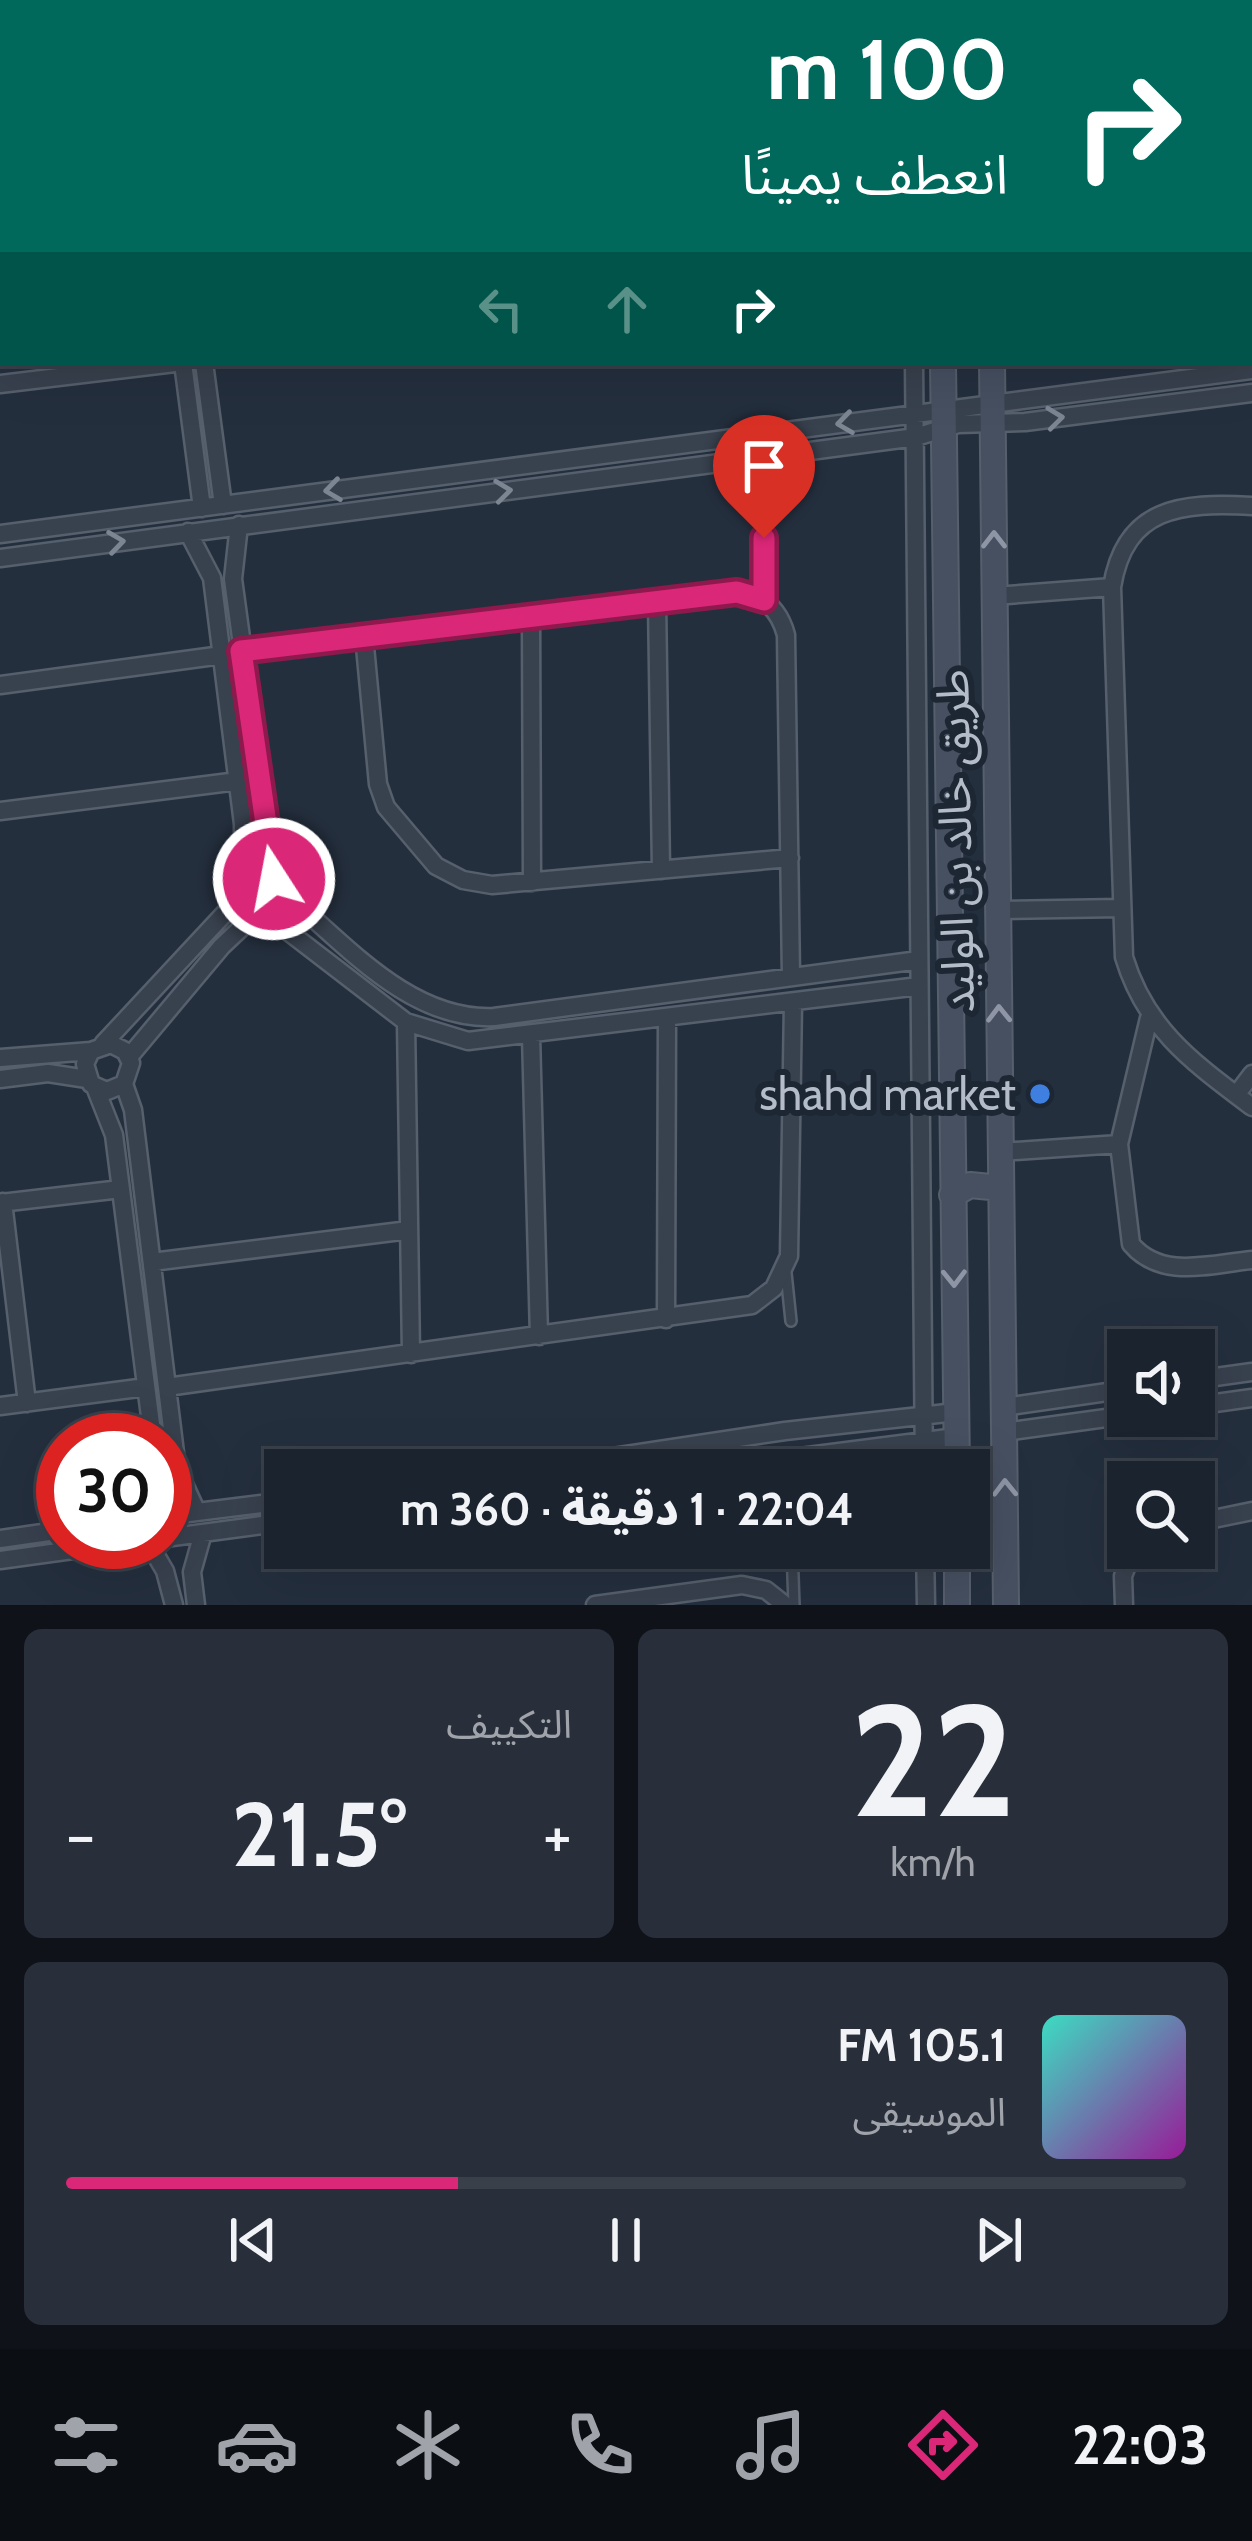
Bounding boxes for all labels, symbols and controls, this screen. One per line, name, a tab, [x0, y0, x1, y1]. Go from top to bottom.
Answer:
text: 100 m	[766, 18, 1008, 120]
icon: right	[1050, 48, 1206, 204]
text: انعطف يمينًا	[741, 142, 1008, 208]
icon: left	[468, 276, 534, 342]
icon: ahead	[594, 276, 660, 342]
icon: right	[720, 276, 786, 342]
one-way arrow	[1045, 406, 1065, 432]
one-way arrow	[835, 409, 855, 435]
pin	[713, 415, 815, 538]
icon: arrive	[731, 433, 797, 499]
one-way arrow	[323, 477, 343, 503]
one-way arrow	[493, 479, 512, 505]
one-way arrow	[106, 530, 126, 556]
one-way arrow	[981, 530, 1007, 548]
street label: طريق خالد بن الوليد	[925, 669, 986, 1013]
position arrow	[211, 816, 337, 942]
one-way arrow	[986, 1004, 1012, 1022]
place label: shahd market	[759, 1067, 1016, 1121]
marker: shahd market	[1027, 1081, 1053, 1107]
one-way arrow	[940, 1269, 966, 1288]
map controls	[1107, 1329, 1215, 1569]
button: sound	[1107, 1329, 1215, 1437]
speed limit sign: 30	[36, 1413, 192, 1569]
button: search	[1107, 1461, 1215, 1569]
one-way arrow	[992, 1478, 1018, 1496]
text: 22:04 · 1 دقيقة · 360 m	[400, 1482, 854, 1536]
text: 22	[850, 1665, 1016, 1855]
text: التكييف	[446, 1700, 572, 1748]
text: 21.5°	[231, 1779, 407, 1889]
text: −	[66, 1794, 95, 1875]
text: +	[543, 1794, 572, 1875]
text: km/h	[890, 1838, 976, 1886]
text: 105.1 FM	[837, 2018, 1006, 2072]
text: الموسيقى	[852, 2088, 1006, 2136]
icon: previous	[220, 2207, 286, 2273]
icon: pause	[593, 2207, 659, 2273]
icon: next	[966, 2207, 1032, 2273]
icon: filters	[44, 2403, 128, 2487]
icon: car	[215, 2403, 299, 2487]
icon: climate	[386, 2403, 470, 2487]
icon: phone	[558, 2403, 642, 2487]
icon: music	[729, 2403, 813, 2487]
icon: directions	[901, 2403, 985, 2487]
text: 22:03	[1072, 2412, 1208, 2478]

